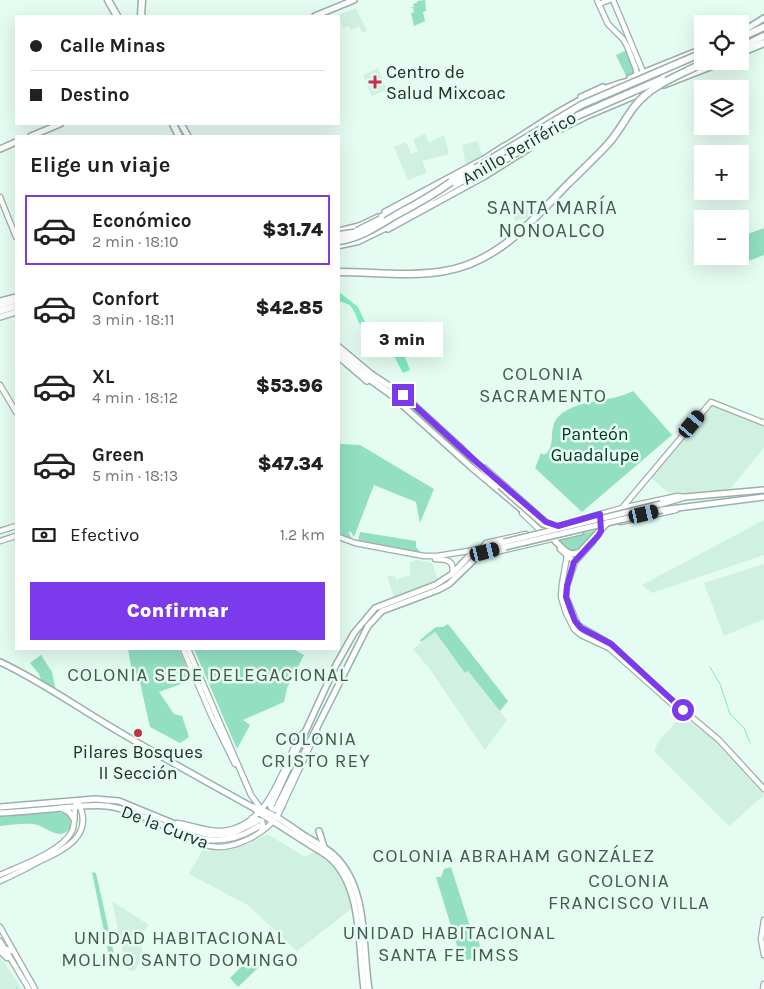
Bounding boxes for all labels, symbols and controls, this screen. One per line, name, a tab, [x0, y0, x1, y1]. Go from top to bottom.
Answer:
map controls	[694, 15, 749, 265]
button: locate	[694, 15, 749, 70]
text: Calle Minas	[60, 35, 165, 57]
place label: Centro de Salud Mixcoac	[386, 61, 506, 104]
marker: Centro de Salud Mixcoac	[368, 75, 382, 89]
button: layers	[694, 80, 749, 135]
text: Destino	[60, 84, 129, 106]
street label: Anillo Periférico	[458, 106, 580, 190]
button: +	[694, 145, 749, 200]
text: Elige un viaje	[30, 152, 170, 178]
district label: SANTA MARÍA NONOALCO	[486, 195, 618, 242]
icon: car	[32, 208, 77, 253]
text: Económico	[92, 210, 192, 232]
button: −	[694, 210, 749, 265]
text: $31.74	[262, 219, 323, 241]
text: 2 min · 18:10	[92, 232, 179, 251]
icon: car	[32, 286, 77, 331]
text: Confort	[92, 288, 159, 310]
text: $42.85	[256, 297, 323, 319]
text: 3 min · 18:11	[92, 310, 174, 329]
callout: 3 min	[362, 322, 444, 358]
text: 3 min	[379, 330, 425, 349]
district label: COLONIA SACRAMENTO	[479, 363, 607, 407]
icon: car	[32, 364, 77, 409]
text: XL	[92, 366, 114, 388]
text: $53.96	[256, 375, 323, 397]
route end	[392, 384, 414, 406]
text: 4 min · 18:12	[92, 388, 178, 407]
car	[676, 408, 707, 440]
park label: Panteón Guadalupe	[551, 423, 639, 466]
icon: car	[32, 442, 77, 487]
text: Green	[92, 444, 144, 466]
text: $47.34	[257, 453, 323, 475]
text: 5 min · 18:13	[92, 466, 178, 485]
car	[627, 503, 660, 525]
icon: cash	[30, 521, 58, 549]
text: Efectivo	[70, 524, 139, 546]
text: 1.2 km	[280, 525, 325, 544]
car	[468, 541, 501, 563]
button: Confirmar	[30, 582, 325, 640]
district label: COLONIA SEDE DELEGACIONAL	[67, 664, 349, 686]
route start	[672, 699, 694, 721]
marker: Pilares Bosques II Sección	[132, 727, 144, 739]
district label: COLONIA CRISTO REY	[261, 728, 371, 772]
place label: Pilares Bosques II Sección	[73, 741, 203, 784]
street label: De la Curva	[118, 800, 212, 854]
district label: COLONIA ABRAHAM GONZÁLEZ	[373, 844, 655, 867]
district label: COLONIA FRANCISCO VILLA	[548, 870, 710, 914]
district label: UNIDAD HABITACIONAL SANTA FE IMSS	[343, 922, 555, 966]
district label: UNIDAD HABITACIONAL MOLINO SANTO DOMINGO	[61, 927, 299, 971]

